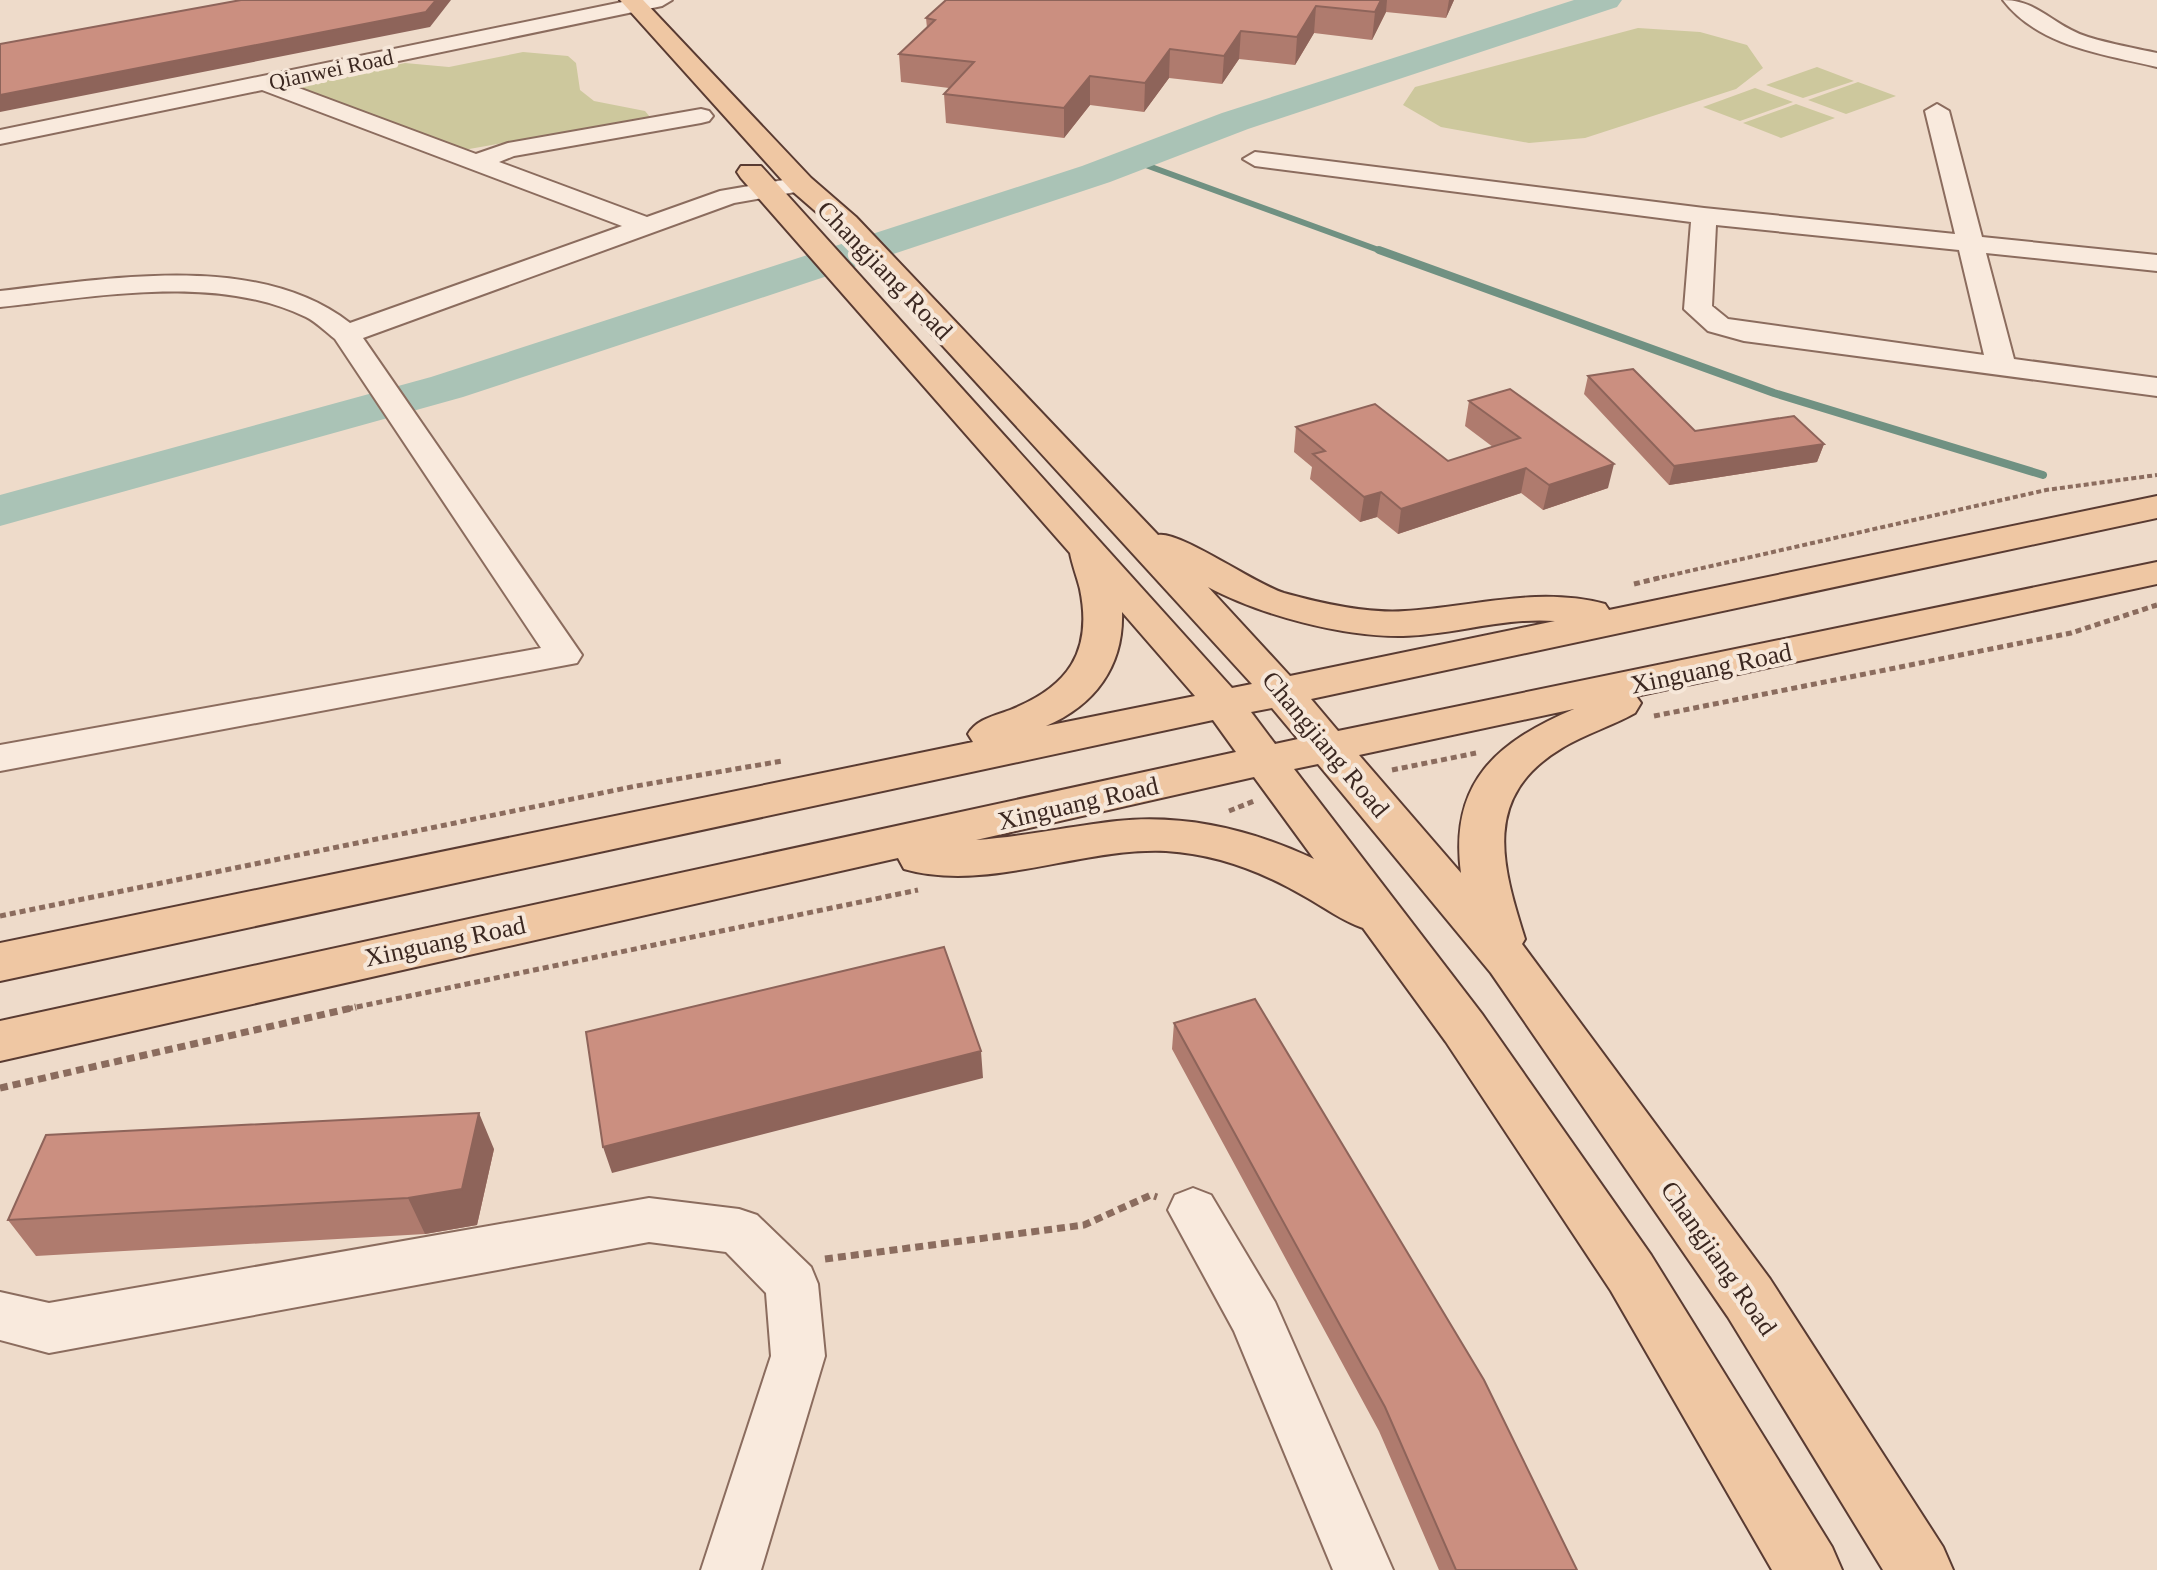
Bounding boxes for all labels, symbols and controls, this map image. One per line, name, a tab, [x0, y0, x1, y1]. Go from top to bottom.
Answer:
street label: Qianwei Road	[267, 44, 396, 95]
street label: Changjiang Road	[811, 195, 958, 346]
street label: Xinguang Road	[1628, 637, 1794, 700]
street label: Changjiang Road	[1256, 666, 1395, 823]
street label: Xinguang Road	[995, 771, 1161, 836]
street label: Xinguang Road	[362, 910, 528, 973]
street label: Changjiang Road	[1655, 1176, 1782, 1341]

